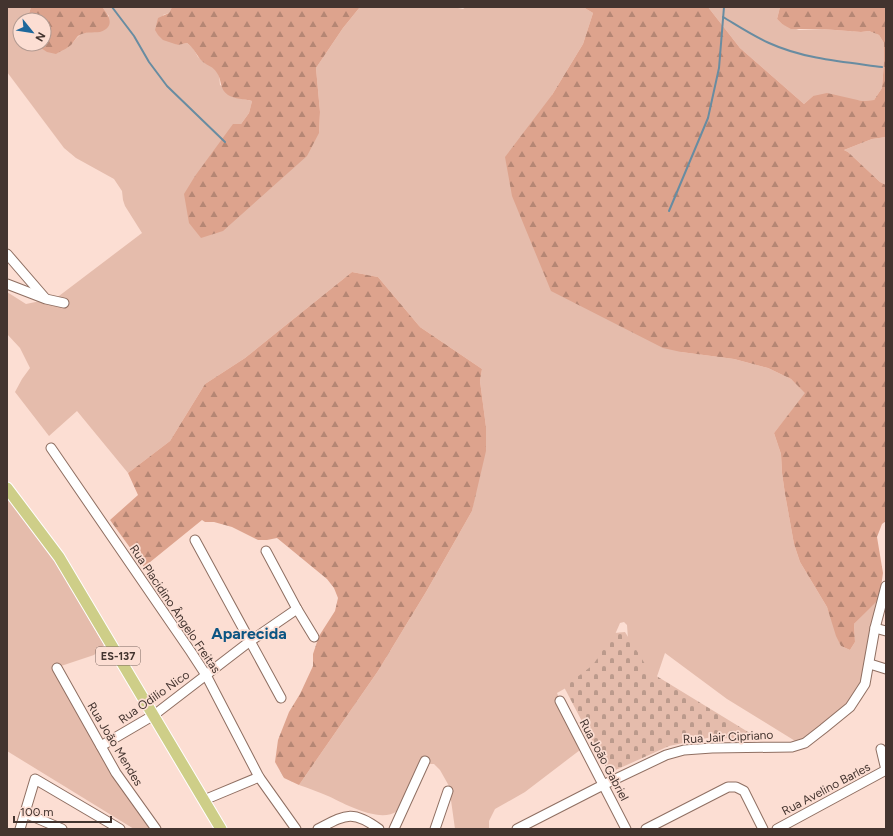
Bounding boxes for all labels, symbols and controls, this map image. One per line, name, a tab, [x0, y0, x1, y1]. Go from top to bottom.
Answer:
north arrow	[12, 12, 52, 52]
text: N	[32, 30, 48, 44]
street label: Rua Placidino Ângelo Freitas	[127, 542, 223, 676]
district label: Aparecida	[211, 624, 287, 643]
road number: ES-137	[96, 647, 140, 665]
street label: Rua Odilio Nico	[116, 667, 192, 727]
street label: Rua João Mendes	[85, 700, 146, 789]
street label: Rua João Gabriel	[577, 717, 631, 803]
street label: Rua Jair Cipriano	[682, 728, 774, 746]
street label: Rua Avelino Barles	[779, 760, 873, 818]
scale bar	[14, 798, 111, 824]
text: 100 m	[20, 805, 54, 819]

